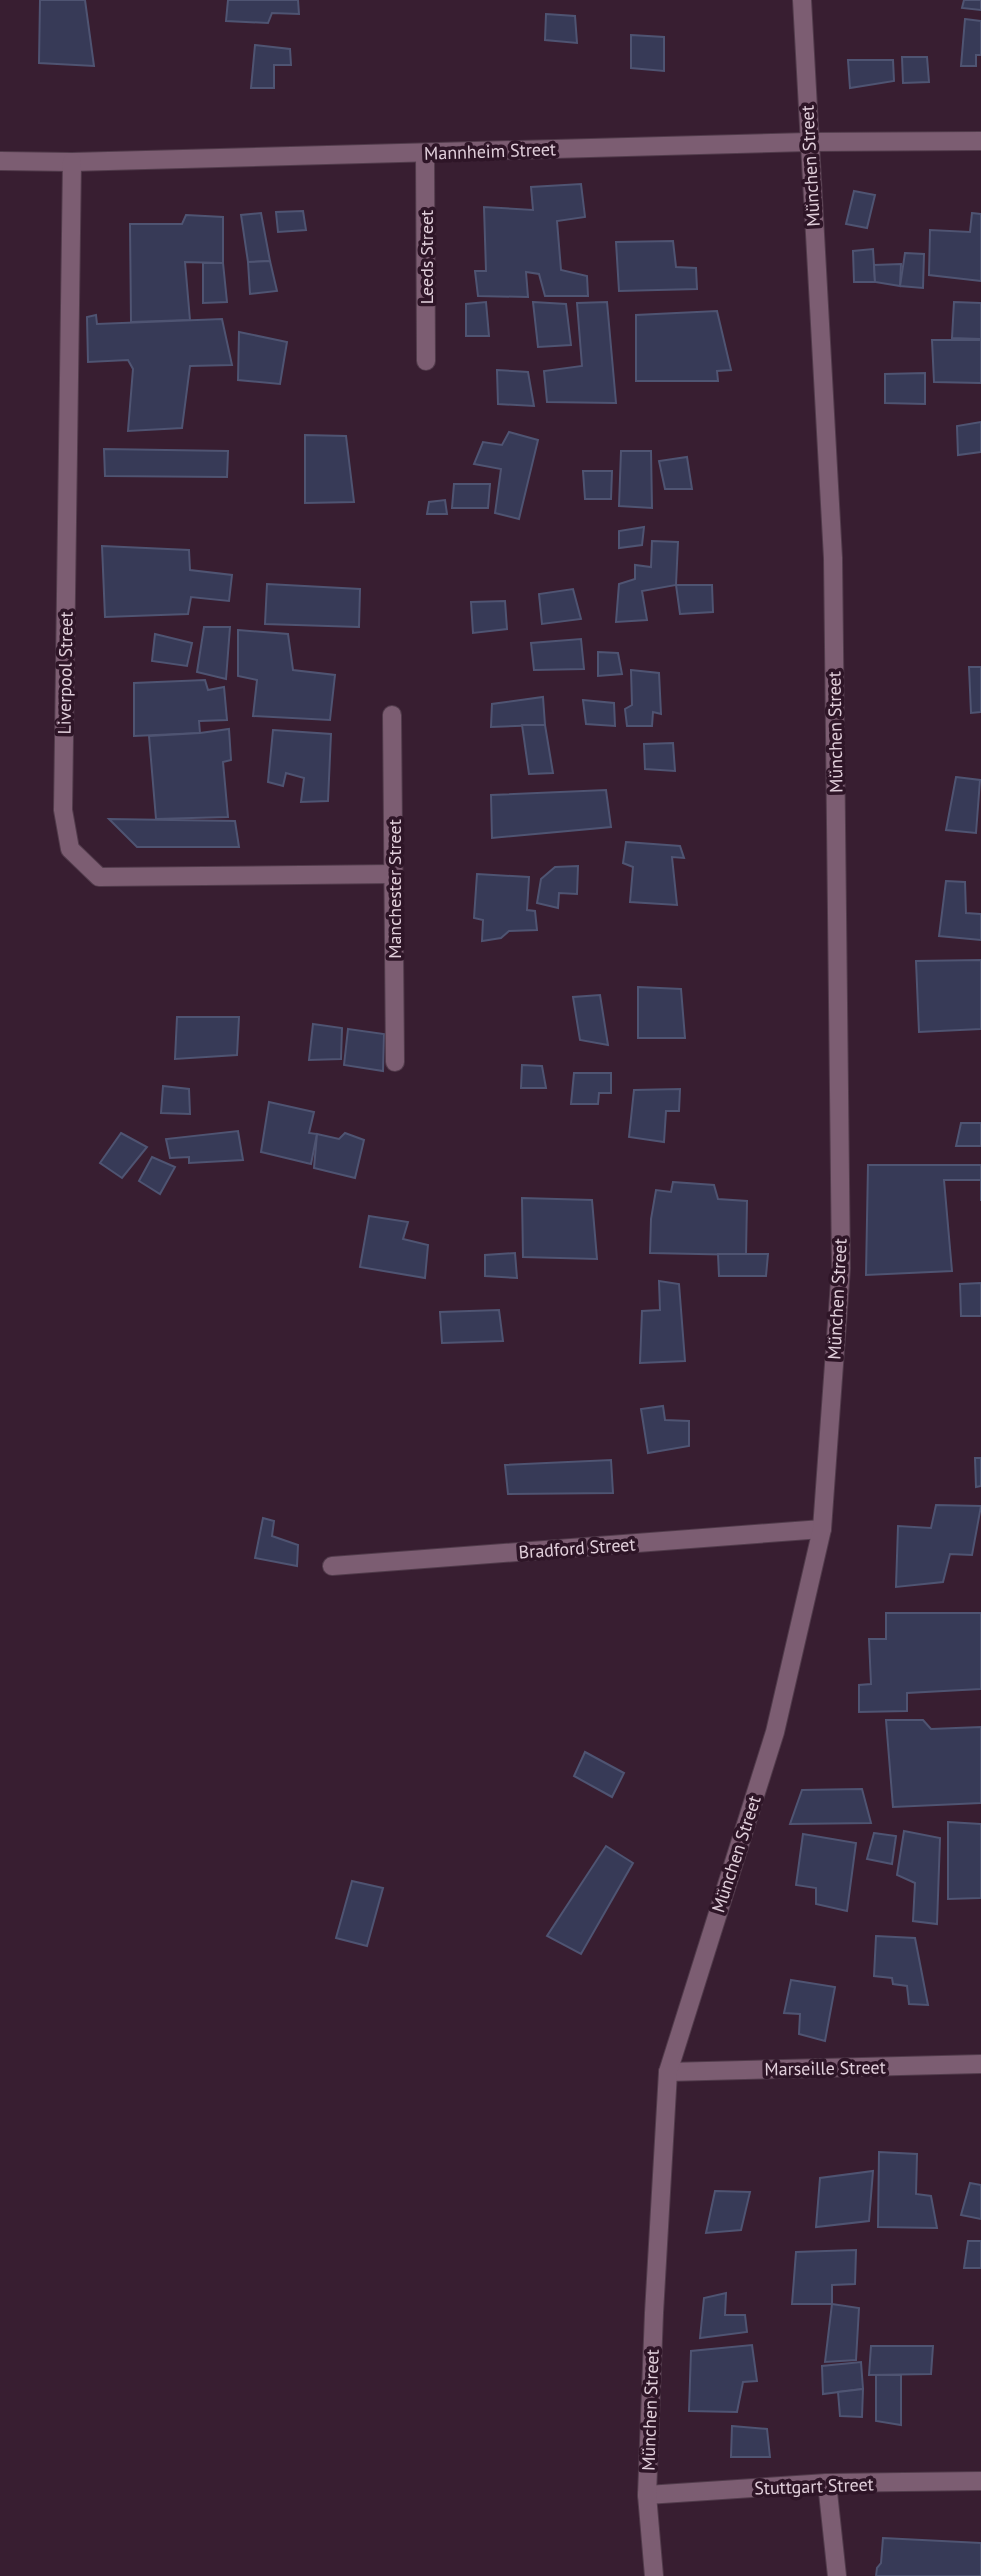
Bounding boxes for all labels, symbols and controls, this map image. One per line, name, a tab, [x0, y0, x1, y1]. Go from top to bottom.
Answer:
street label: München Street	[795, 105, 825, 227]
street label: Mannheim Street	[424, 137, 556, 165]
street label: Leeds Street	[415, 210, 438, 304]
street label: Liverpool Street	[52, 611, 78, 735]
street label: München Street	[822, 671, 848, 793]
street label: Manchester Street	[383, 819, 406, 959]
street label: München Street	[822, 1238, 852, 1360]
street label: Bradford Street	[518, 1532, 636, 1564]
street label: München Street	[706, 1793, 766, 1915]
street label: Marseille Street	[764, 2055, 886, 2081]
street label: München Street	[636, 2349, 664, 2471]
street label: Stuttgart Street	[754, 2472, 874, 2500]

